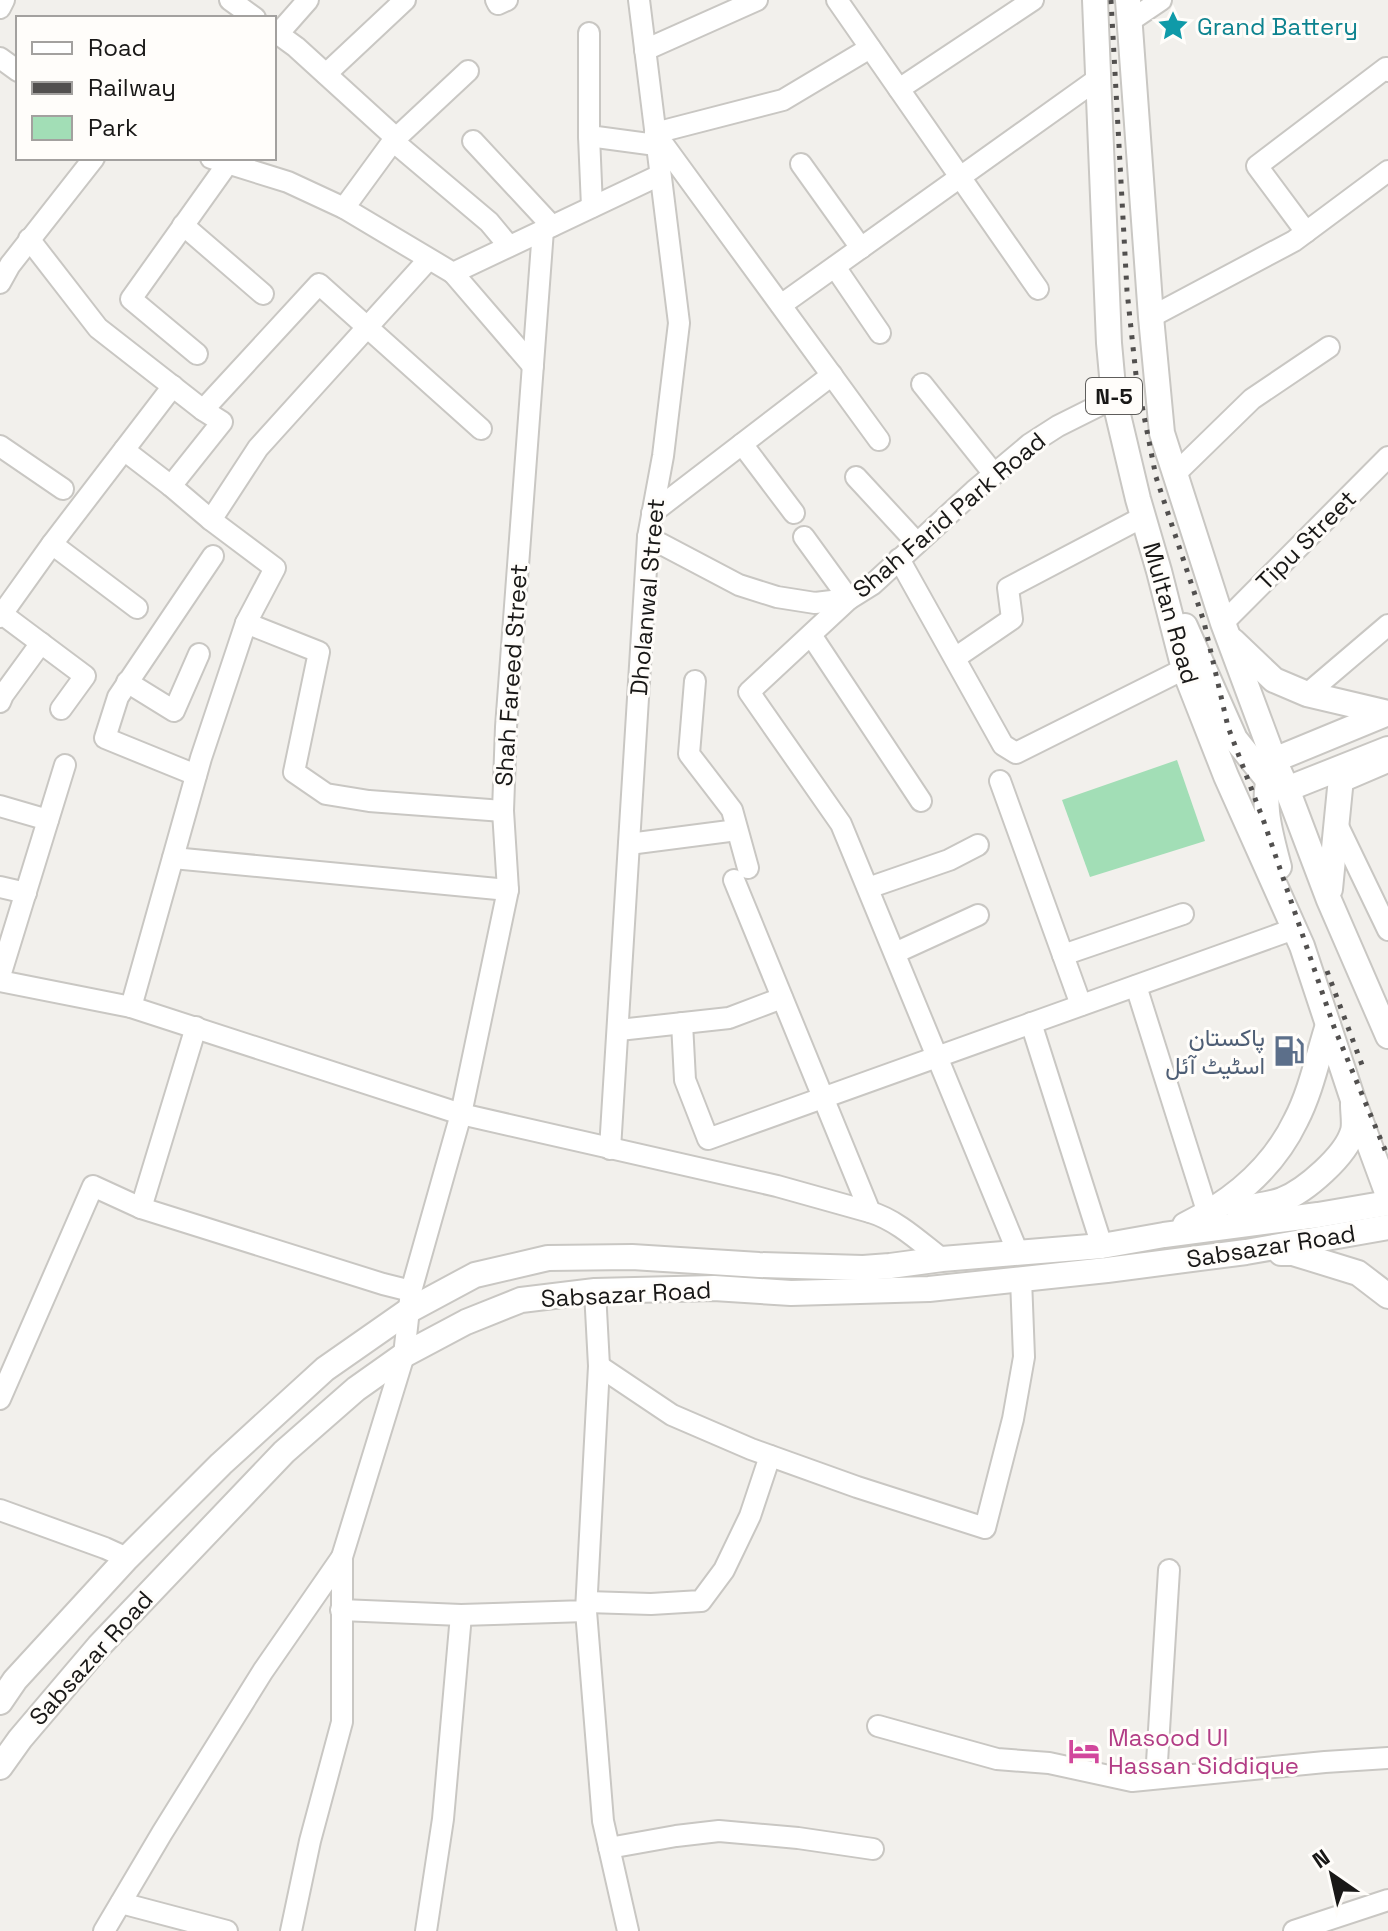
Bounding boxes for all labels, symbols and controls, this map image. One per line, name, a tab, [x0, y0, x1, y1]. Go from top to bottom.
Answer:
place icon: Grand Battery	[1156, 9, 1190, 43]
place label: Grand Battery	[1197, 11, 1358, 42]
legend	[16, 16, 276, 160]
text: Road	[88, 32, 147, 63]
text: Railway	[88, 72, 176, 103]
text: Park	[88, 112, 138, 143]
road number: N-5	[1086, 378, 1142, 414]
street label: Shah Farid Park Road	[846, 425, 1052, 605]
street label: Tipu Street	[1249, 483, 1363, 597]
street label: Dholanwal Street	[623, 497, 671, 697]
street label: Multan Road	[1136, 539, 1206, 687]
street label: Shah Fareed Street	[488, 563, 534, 787]
place label: پاکستان اسٹیٹ آئل	[1165, 1022, 1265, 1081]
fuel station icon: پاکستان اسٹیٹ آئل	[1272, 1034, 1306, 1068]
street label: Sabsazar Road	[1184, 1217, 1358, 1275]
street label: Sabsazar Road	[540, 1274, 712, 1314]
street label: Sabsazar Road	[22, 1584, 160, 1732]
place label: Masood Ul Hassan Siddique	[1108, 1722, 1299, 1781]
hotel icon: Masood Ul Hassan Siddique	[1067, 1734, 1101, 1768]
north arrow	[1292, 1835, 1372, 1915]
text: N	[1307, 1843, 1335, 1874]

